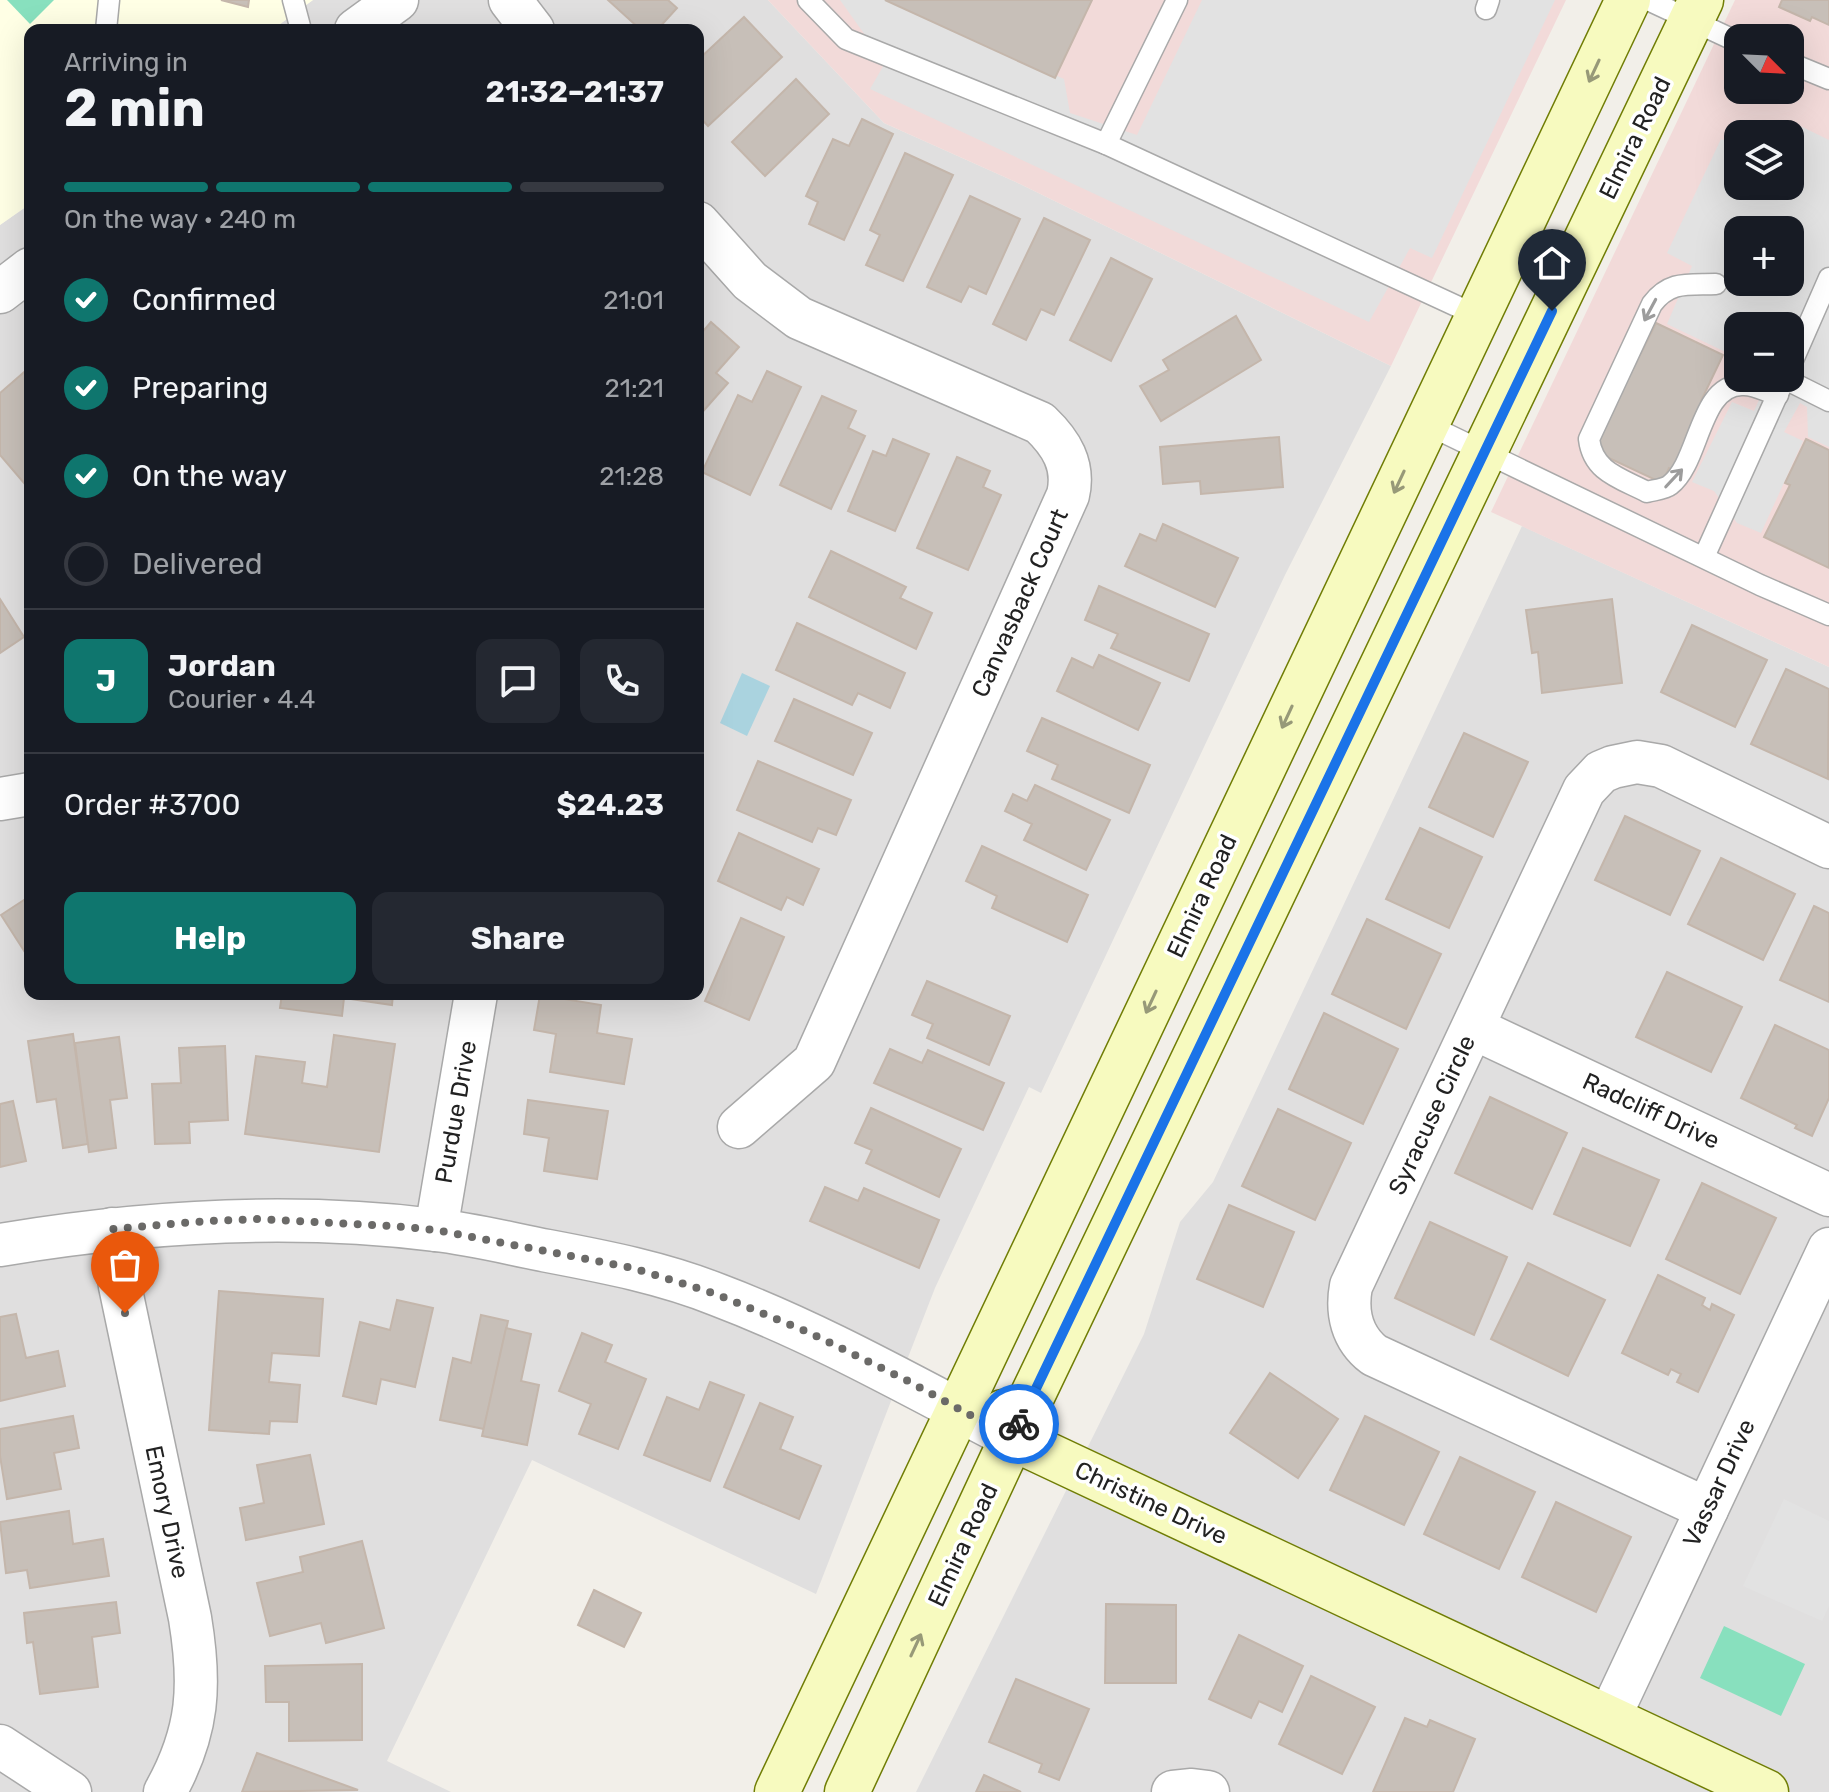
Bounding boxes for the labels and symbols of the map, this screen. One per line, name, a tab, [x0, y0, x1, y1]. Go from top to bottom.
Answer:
north arrow	[1724, 24, 1804, 104]
one-way arrow	[1586, 58, 1601, 82]
street label: Elmira Road	[1593, 72, 1677, 204]
pin	[1518, 229, 1586, 311]
one-way arrow	[1642, 298, 1658, 321]
one-way arrow	[1664, 468, 1683, 488]
one-way arrow	[1391, 470, 1406, 494]
street label: Canvasback Court	[966, 504, 1074, 702]
one-way arrow	[1279, 705, 1294, 729]
street label: Elmira Road	[1161, 830, 1243, 962]
one-way arrow	[1143, 990, 1158, 1014]
street label: Syracuse Circle	[1383, 1031, 1481, 1199]
street label: Purdue Drive	[430, 1038, 482, 1186]
street label: Radcliff Drive	[1578, 1067, 1724, 1155]
pin	[91, 1231, 159, 1313]
courier	[979, 1384, 1059, 1464]
street label: Vassar Drive	[1677, 1415, 1761, 1551]
street label: Emory Drive	[139, 1443, 195, 1581]
street label: Christine Drive	[1071, 1456, 1231, 1550]
street label: Elmira Road	[922, 1479, 1004, 1611]
one-way arrow	[909, 1634, 924, 1658]

